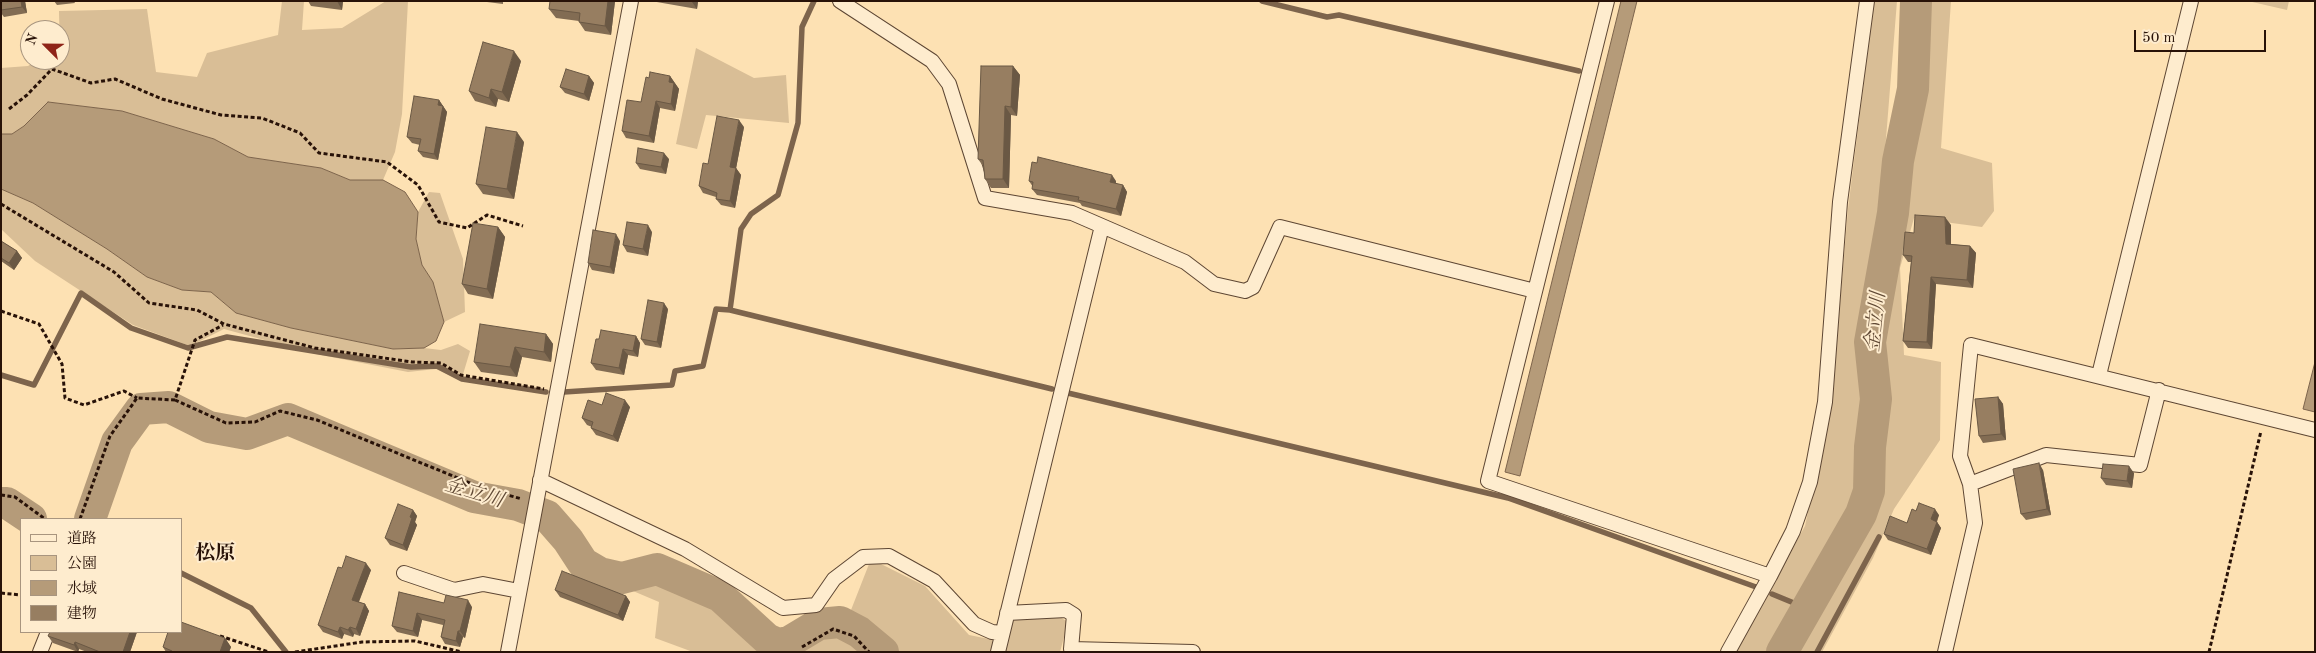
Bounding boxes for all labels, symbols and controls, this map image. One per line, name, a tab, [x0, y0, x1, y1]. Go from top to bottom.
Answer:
north arrow	[20, 20, 70, 70]
scale bar	[2136, 20, 2268, 52]
text: 50 m	[2142, 31, 2176, 46]
text: N	[24, 32, 41, 47]
water label: 金立川	[1861, 291, 1891, 353]
water label: 金立川	[442, 473, 506, 513]
legend	[20, 518, 182, 633]
text: 道路	[67, 532, 97, 547]
district label: 松原	[195, 542, 235, 566]
text: 公園	[67, 557, 97, 572]
text: 水域	[67, 582, 97, 597]
text: 建物	[67, 607, 97, 622]

